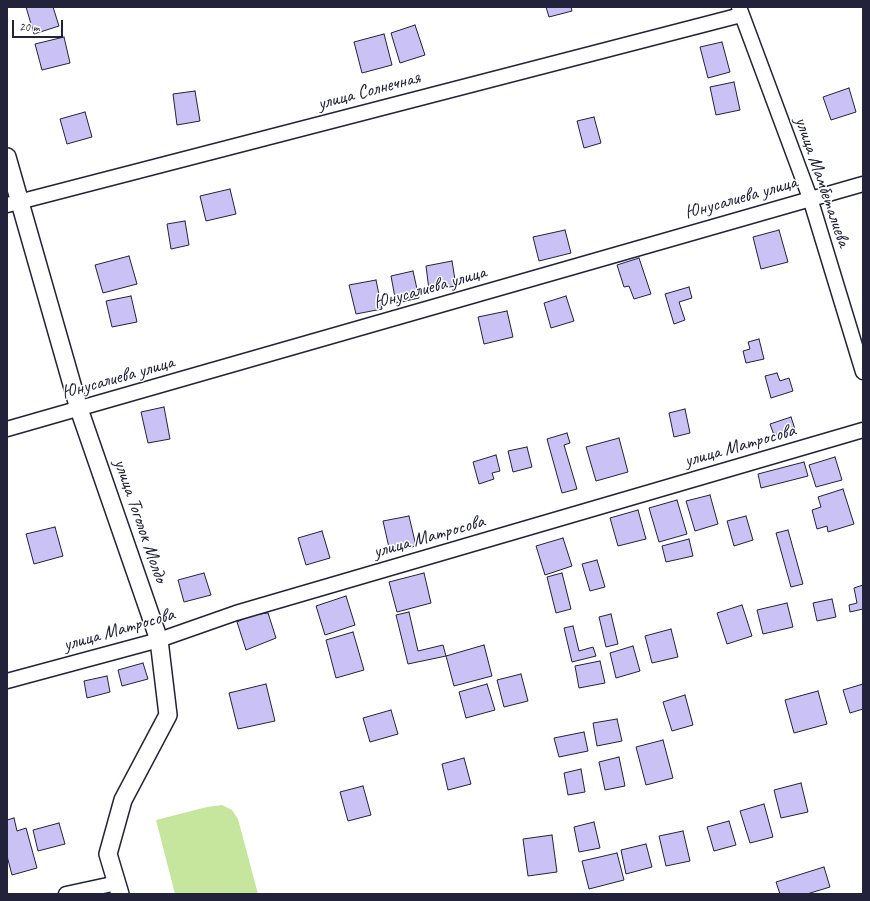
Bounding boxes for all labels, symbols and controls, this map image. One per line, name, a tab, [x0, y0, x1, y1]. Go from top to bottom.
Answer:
scale bar	[14, 12, 65, 38]
text: 20 m	[19, 19, 39, 35]
street label: улица Солнечная	[315, 66, 423, 116]
street label: улица Мамбеталиева	[789, 114, 855, 250]
street label: Юнусалиева улица	[682, 171, 800, 225]
street label: Юнусалиева улица	[371, 261, 489, 315]
street label: Юнусалиева улица	[59, 351, 177, 405]
street label: улица Матросова	[682, 419, 798, 473]
street label: улица Тоголок Молдо	[108, 456, 172, 586]
street label: улица Матросова	[371, 510, 487, 564]
street label: улица Матросова	[61, 603, 177, 657]

